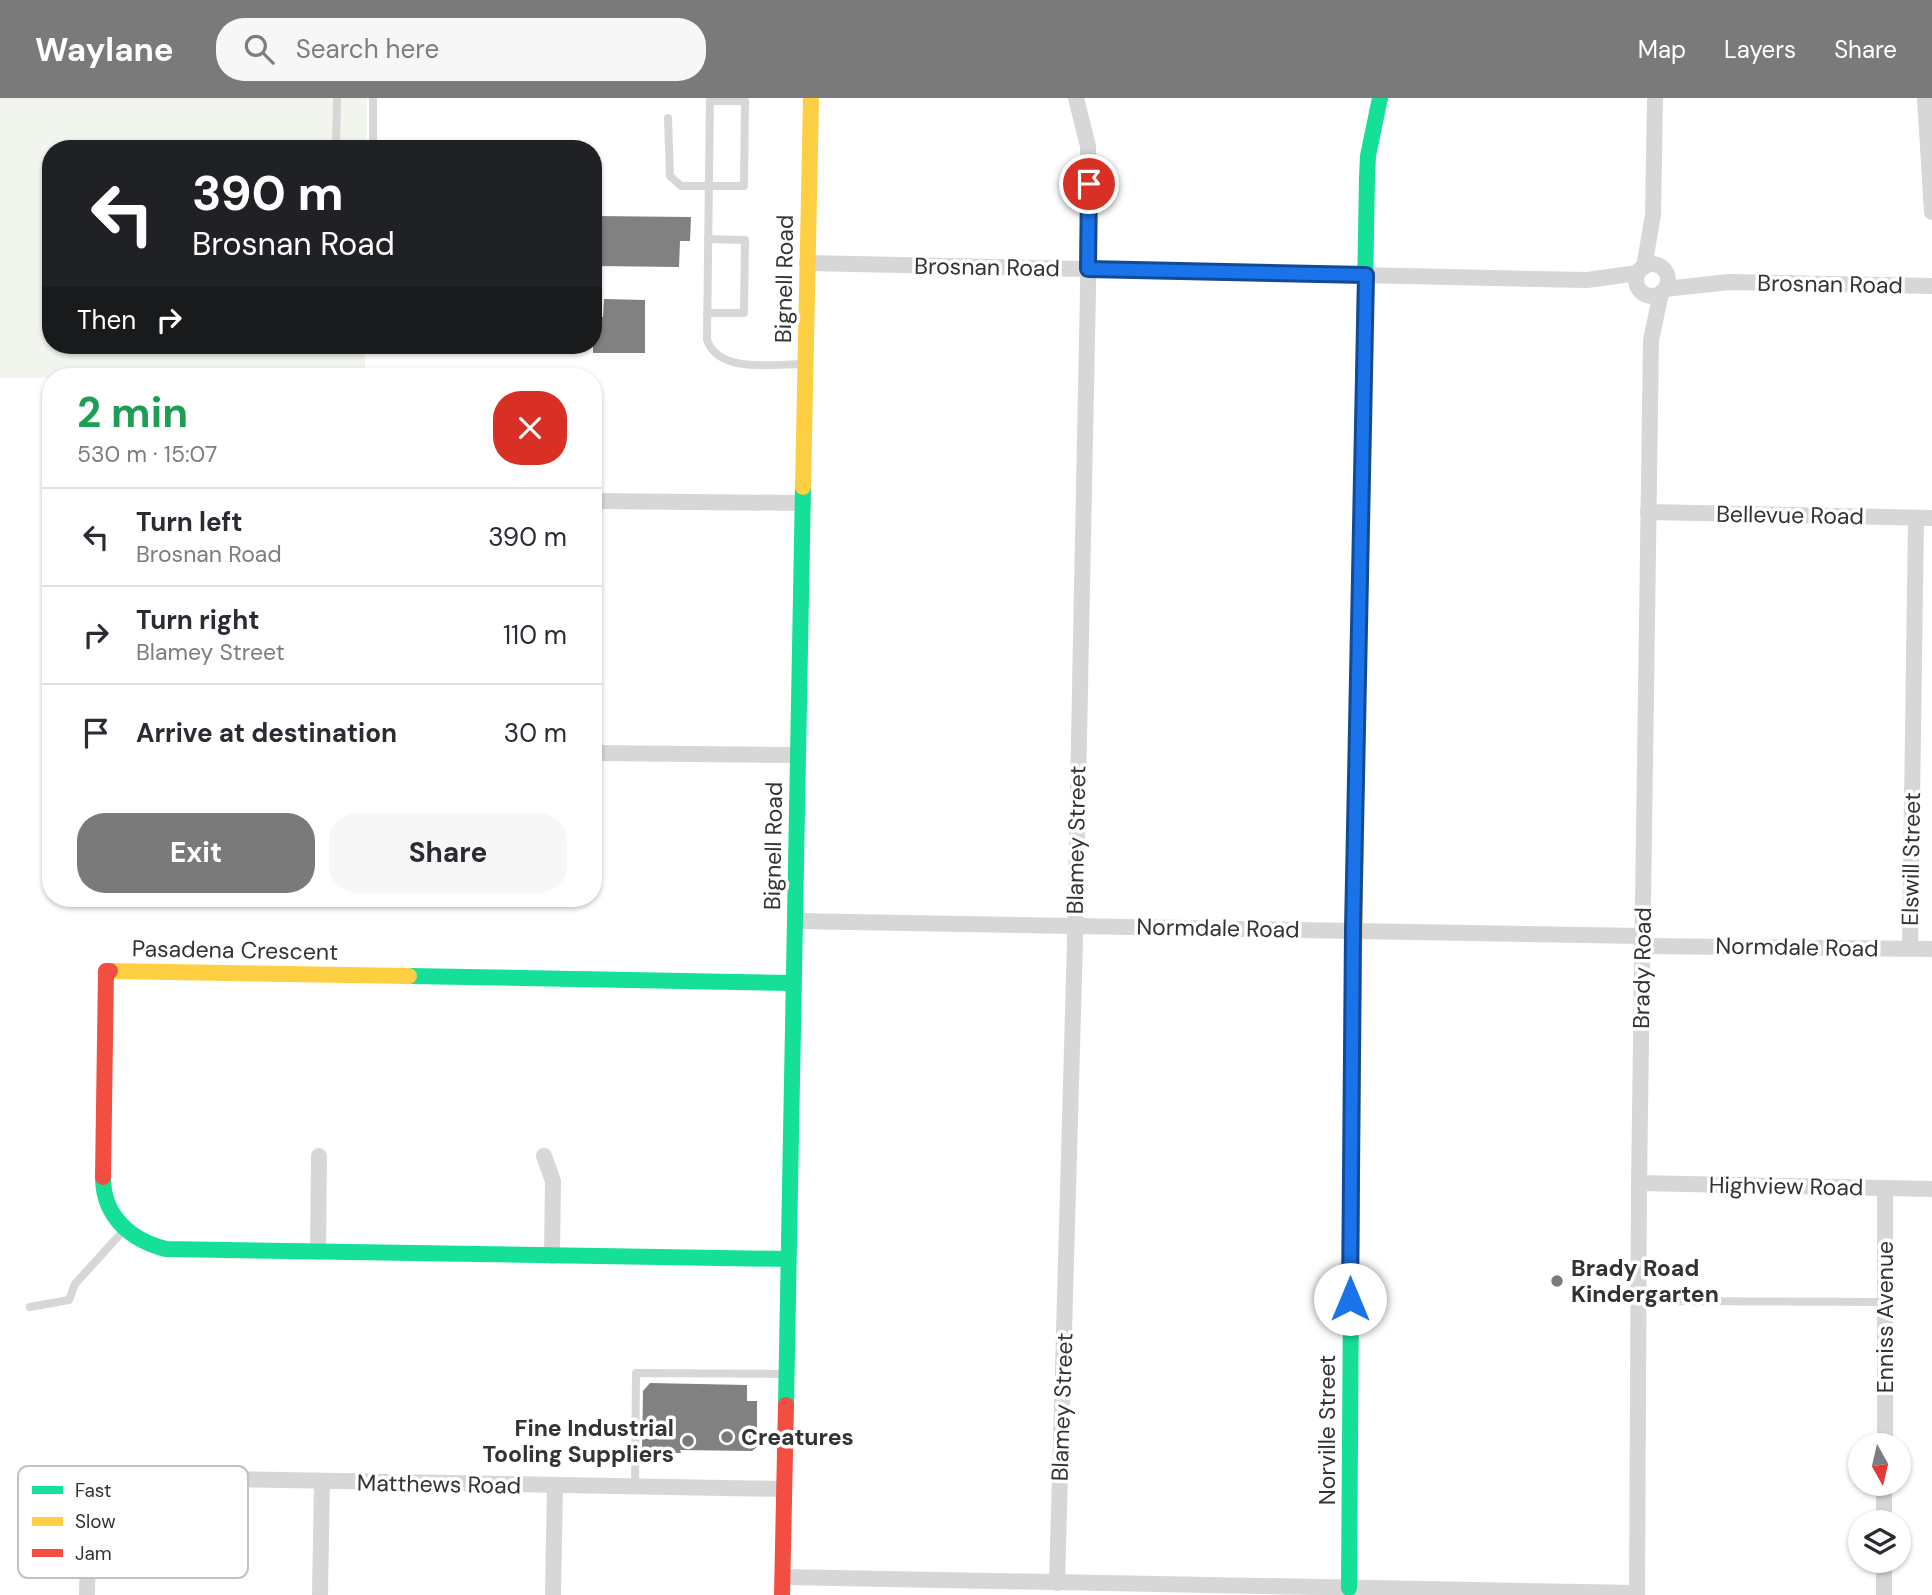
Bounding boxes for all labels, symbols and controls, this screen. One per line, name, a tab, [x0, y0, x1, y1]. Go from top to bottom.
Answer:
search box	[216, 18, 706, 81]
text: Waylane	[35, 28, 174, 71]
icon: search	[240, 30, 278, 68]
text: Search here	[296, 32, 439, 66]
text: Map	[1638, 34, 1686, 65]
text: Layers	[1724, 34, 1796, 65]
text: Share	[1834, 34, 1897, 65]
pin	[1059, 154, 1119, 214]
text: 390 m	[192, 161, 344, 225]
icon: arrive	[1070, 165, 1108, 203]
icon: left	[77, 168, 168, 259]
street label: Bignell Road	[768, 215, 800, 343]
text: Brosnan Road	[192, 223, 395, 265]
street label: Brosnan Road	[914, 251, 1060, 283]
street label: Brosnan Road	[1757, 268, 1903, 300]
icon: right	[150, 301, 188, 339]
text: Then	[77, 303, 136, 337]
text: 2 min	[77, 385, 188, 440]
button: close	[493, 391, 567, 465]
text: 530 m · 15:07	[77, 439, 217, 469]
street label: Bellevue Road	[1716, 499, 1864, 531]
text: Turn left	[136, 505, 243, 539]
icon: left	[77, 518, 115, 556]
text: 390 m	[488, 520, 567, 554]
text: Brosnan Road	[136, 539, 282, 569]
text: Turn right	[136, 603, 260, 637]
icon: right	[77, 616, 115, 654]
text: 110 m	[503, 618, 567, 652]
text: Blamey Street	[136, 637, 285, 667]
icon: arrive	[77, 714, 115, 752]
text: Arrive at destination	[136, 716, 397, 750]
text: 30 m	[504, 716, 567, 750]
street label: Blamey Street	[1060, 765, 1092, 915]
street label: Bignell Road	[757, 782, 789, 910]
street label: Elswill Street	[1895, 792, 1927, 926]
button: Exit	[77, 813, 315, 893]
button: Share	[329, 813, 567, 893]
street label: Brady Road	[1626, 907, 1658, 1029]
street label: Normdale Road	[1136, 912, 1300, 944]
street label: Normdale Road	[1715, 931, 1879, 963]
street label: Pasadena Crescent	[132, 933, 338, 967]
street label: Highview Road	[1709, 1170, 1863, 1202]
street label: Enniss Avenue	[1870, 1241, 1900, 1393]
place label: Brady Road Kindergarten	[1571, 1253, 1719, 1309]
position arrow	[1313, 1262, 1387, 1336]
marker: Brady Road Kindergarten	[1549, 1273, 1565, 1289]
street label: Blamey Street	[1044, 1332, 1080, 1482]
street label: Norville Street	[1312, 1355, 1342, 1505]
place label: Fine Industrial Tooling Suppliers	[482, 1413, 674, 1469]
place label: Creatures	[741, 1422, 854, 1452]
marker: Creatures	[719, 1429, 735, 1445]
marker: Fine Industrial Tooling Suppliers	[680, 1433, 696, 1449]
north arrow	[1848, 1433, 1911, 1496]
map controls	[1848, 1433, 1911, 1573]
legend	[18, 1466, 248, 1578]
street label: Matthews Road	[357, 1468, 521, 1500]
text: Fast	[75, 1478, 111, 1503]
text: Slow	[75, 1509, 116, 1534]
button: layers	[1848, 1510, 1911, 1573]
text: Jam	[75, 1541, 112, 1566]

